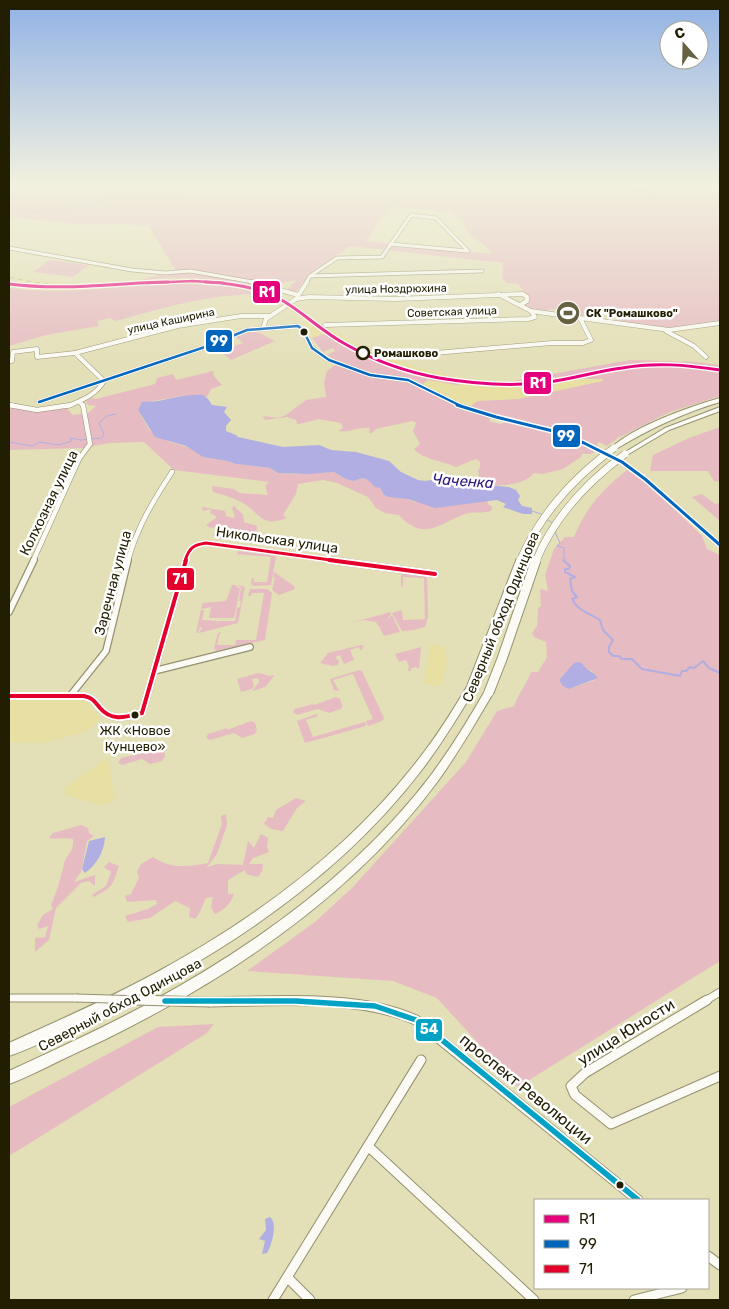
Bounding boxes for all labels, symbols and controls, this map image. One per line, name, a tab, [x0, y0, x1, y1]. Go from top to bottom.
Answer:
north arrow	[659, 20, 709, 70]
text: С	[672, 24, 687, 43]
line badge: R1	[252, 280, 281, 304]
street label: улица Ноздрюхина	[345, 282, 447, 296]
text: R1	[259, 284, 275, 301]
sports icon: СК "Ромашково"	[555, 300, 581, 326]
street label: Советская улица	[407, 304, 497, 320]
street label: улица Каширина	[126, 305, 216, 337]
place label: СК "Ромашково"	[586, 307, 678, 320]
unlabelled marker	[299, 327, 309, 337]
line badge: 99	[205, 329, 233, 353]
text: 99	[210, 333, 228, 350]
marker: Ромашково	[356, 346, 370, 360]
place label: Ромашково	[374, 347, 439, 360]
line badge: R1	[523, 371, 552, 395]
text: R1	[530, 375, 546, 392]
line badge: 99	[552, 424, 581, 448]
text: 99	[557, 428, 575, 445]
street label: Колхозная улица	[16, 448, 82, 558]
water label: Чаченка	[432, 470, 494, 492]
street label: Никольская улица	[215, 523, 339, 557]
street label: Заречная улица	[91, 529, 135, 637]
street label: Северный обход Одинцова	[459, 529, 543, 705]
line badge: 71	[166, 567, 195, 591]
text: 71	[173, 571, 188, 588]
marker: ЖК «Новое Кунцево»	[130, 710, 140, 720]
place label: ЖК «Новое Кунцево»	[99, 723, 171, 754]
street label: Северный обход Одинцова	[35, 955, 205, 1055]
street label: улица Юности	[574, 995, 678, 1069]
line badge: 54	[415, 1018, 443, 1042]
text: 54	[420, 1021, 439, 1038]
street label: проспект Революции	[456, 1030, 596, 1148]
unlabelled marker	[615, 1180, 625, 1190]
legend	[534, 1199, 709, 1289]
text: R1	[579, 1210, 595, 1228]
text: 99	[579, 1235, 597, 1253]
text: 71	[579, 1260, 593, 1278]

